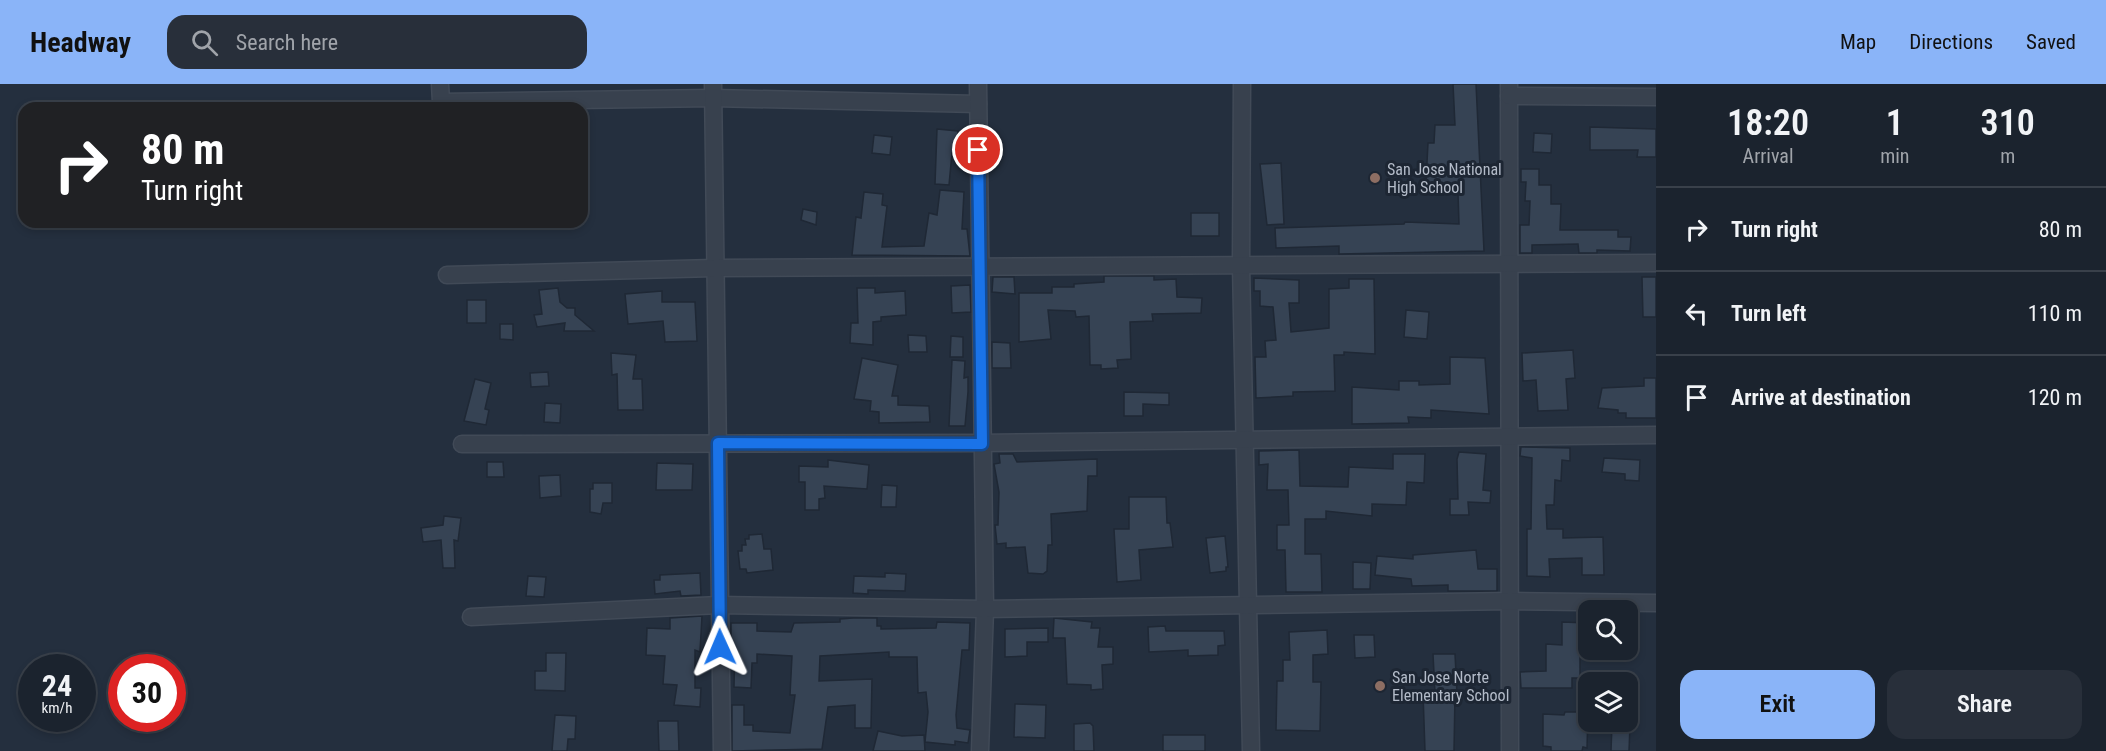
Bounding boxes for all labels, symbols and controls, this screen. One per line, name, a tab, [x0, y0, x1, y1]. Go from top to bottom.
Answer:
search box	[167, 15, 587, 69]
text: Headway	[30, 26, 131, 59]
icon: search	[188, 26, 221, 59]
text: Search here	[236, 30, 338, 55]
text: Map	[1840, 30, 1876, 54]
text: Directions	[1909, 30, 1993, 54]
text: Saved	[2026, 30, 2076, 54]
text: 18:20	[1727, 102, 1809, 144]
text: 1	[1886, 102, 1904, 144]
text: 310	[1981, 102, 2035, 144]
pin	[952, 124, 1003, 175]
text: 80 m	[141, 125, 224, 174]
icon: right	[42, 126, 120, 204]
icon: arrive	[961, 133, 994, 166]
text: Arrival	[1743, 144, 1794, 168]
text: min	[1880, 144, 1909, 168]
text: m	[2000, 144, 2015, 168]
place label: San Jose National High School	[1387, 160, 1502, 197]
marker: San Jose National High School	[1368, 171, 1382, 185]
text: Turn right	[141, 175, 243, 207]
icon: right	[1680, 213, 1713, 246]
text: Turn right	[1731, 217, 1818, 242]
text: 80 m	[2039, 217, 2082, 242]
icon: left	[1680, 297, 1713, 330]
text: Turn left	[1731, 301, 1806, 326]
text: 110 m	[2028, 301, 2082, 326]
icon: arrive	[1680, 381, 1713, 414]
text: Arrive at destination	[1731, 385, 1911, 410]
text: 120 m	[2028, 385, 2082, 410]
map controls	[1578, 600, 1638, 732]
button: search	[1578, 600, 1638, 660]
position arrow	[688, 615, 752, 679]
speed limit sign: 30	[108, 654, 186, 732]
text: 24	[42, 668, 72, 703]
place label: San Jose Norte Elementary School	[1392, 668, 1509, 705]
button: Exit	[1680, 670, 1875, 739]
button: Share	[1887, 670, 2082, 739]
button: layers	[1578, 672, 1638, 732]
marker: San Jose Norte Elementary School	[1373, 679, 1387, 693]
text: km/h	[42, 699, 72, 717]

